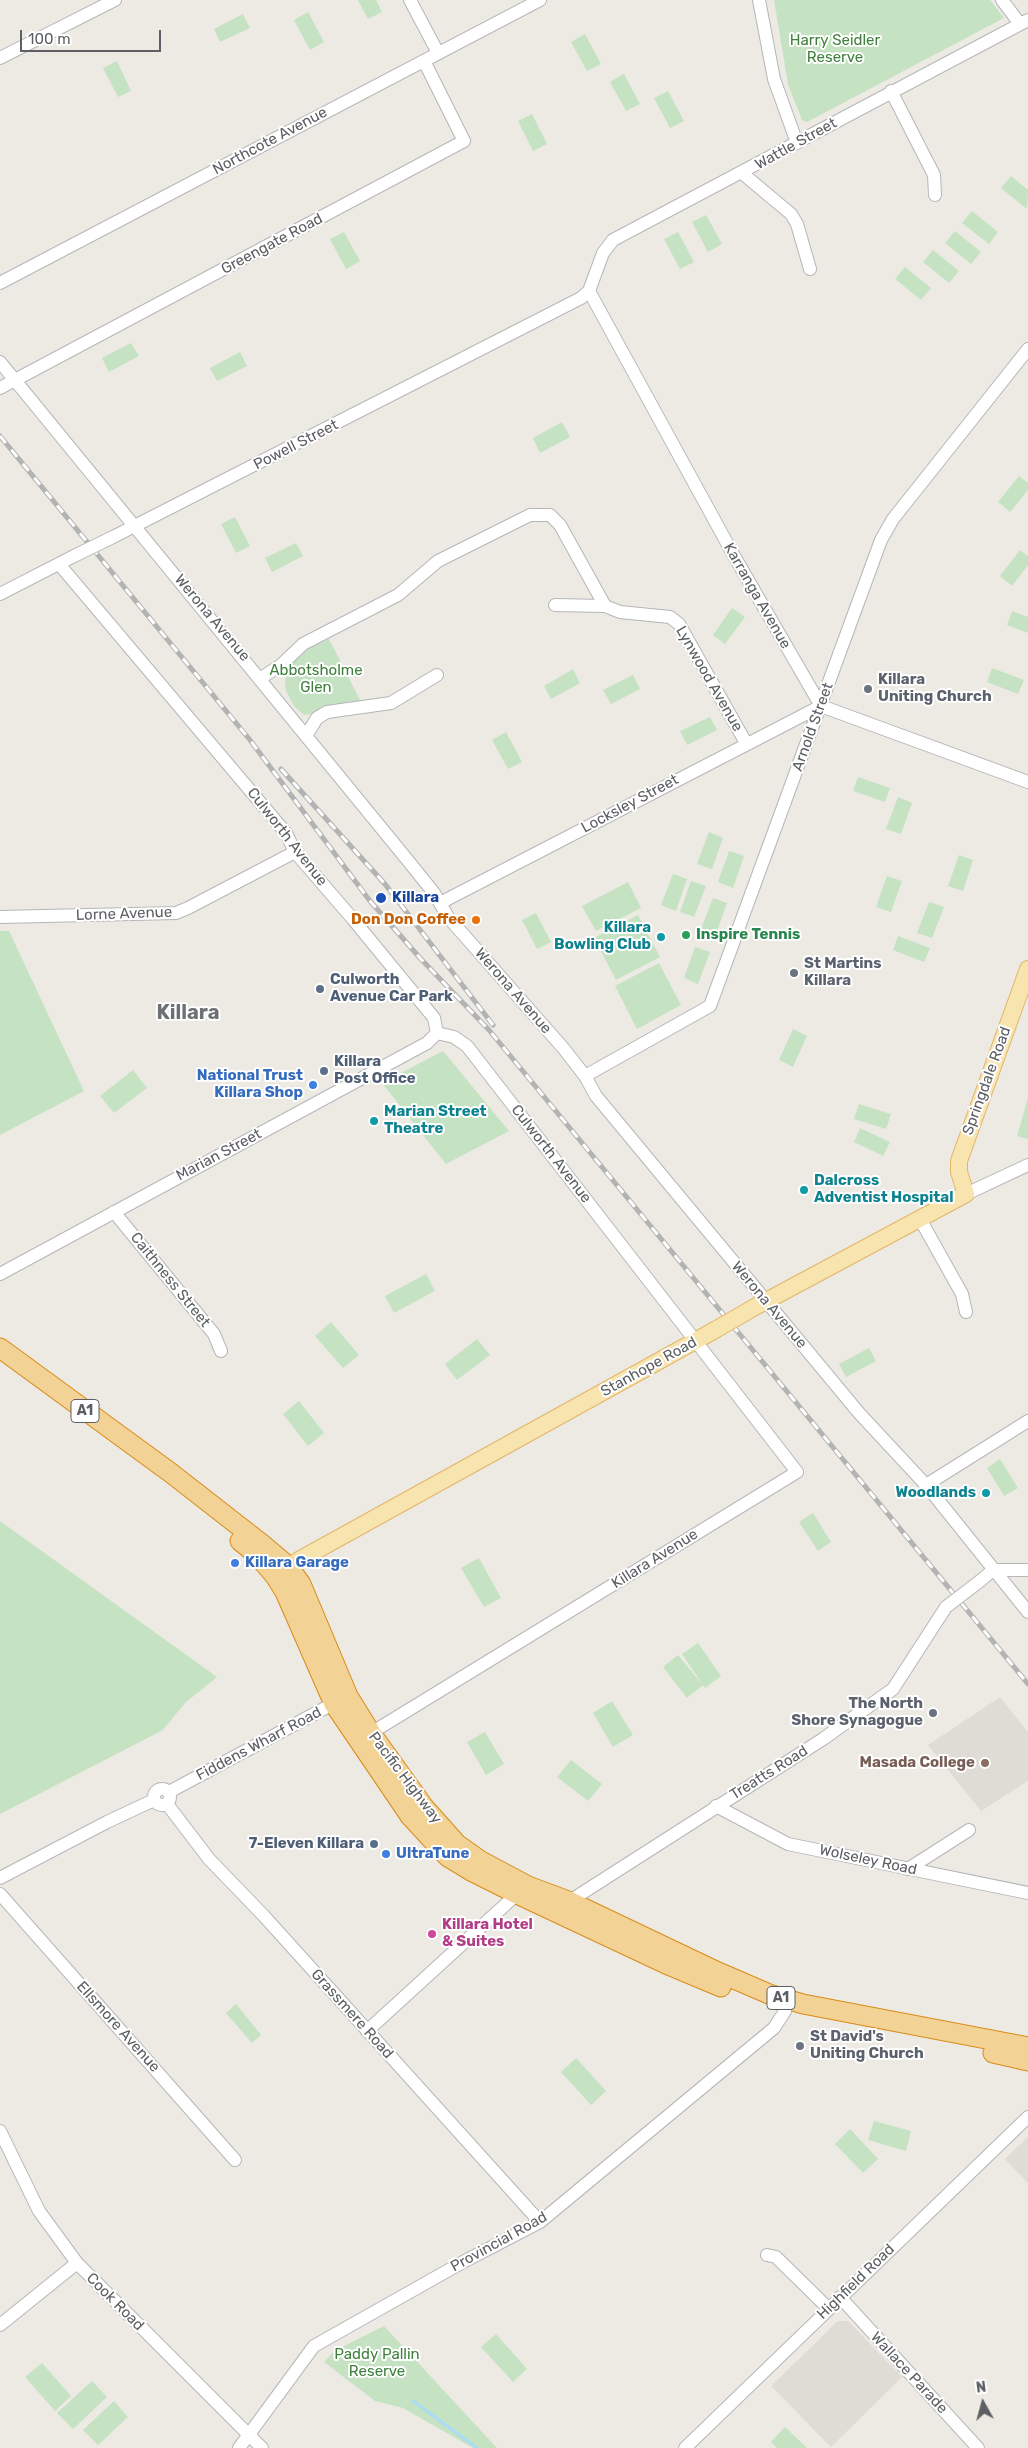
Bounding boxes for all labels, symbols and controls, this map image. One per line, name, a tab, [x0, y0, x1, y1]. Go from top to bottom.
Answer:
scale bar	[22, 20, 164, 52]
text: 100 m	[28, 30, 70, 48]
park label: Harry Seidler Reserve	[790, 32, 880, 67]
street label: Northcote Avenue	[210, 103, 330, 179]
street label: Wattle Street	[752, 114, 840, 174]
street label: Greengate Road	[218, 210, 326, 278]
street label: Powell Street	[251, 416, 341, 474]
street label: Karranga Avenue	[719, 540, 795, 652]
street label: Werona Avenue	[170, 571, 254, 665]
street label: Lynwood Avenue	[672, 623, 746, 735]
park label: Abbotsholme Glen	[269, 662, 363, 697]
place label: Killara Uniting Church	[878, 671, 992, 706]
street label: Arnold Street	[789, 680, 837, 774]
marker: Killara Uniting Church	[862, 683, 874, 695]
street label: Locksley Street	[578, 771, 682, 837]
street label: Culworth Avenue	[243, 784, 331, 890]
place label: Killara	[392, 889, 439, 907]
marker: Killara	[374, 891, 388, 905]
street label: Lorne Avenue	[76, 903, 172, 925]
place label: Don Don Coffee	[351, 911, 466, 929]
marker: Don Don Coffee	[470, 914, 482, 926]
place label: Killara Bowling Club	[554, 919, 651, 954]
place label: Inspire Tennis	[696, 926, 800, 944]
marker: Inspire Tennis	[680, 929, 692, 941]
marker: Killara Bowling Club	[655, 931, 667, 943]
street label: Werona Avenue	[471, 944, 555, 1038]
place label: St Martins Killara	[804, 955, 881, 990]
marker: St Martins Killara	[788, 967, 800, 979]
place label: Culworth Avenue Car Park	[330, 971, 453, 1006]
marker: Culworth Avenue Car Park	[314, 983, 326, 995]
district label: Killara	[157, 1001, 219, 1025]
street label: Springdale Road	[959, 1024, 1015, 1138]
place label: Killara Post Office	[334, 1053, 416, 1088]
marker: Killara Post Office	[318, 1065, 330, 1077]
place label: National Trust Killara Shop	[197, 1067, 303, 1102]
marker: National Trust Killara Shop	[307, 1079, 319, 1091]
street label: Culworth Avenue	[507, 1101, 595, 1207]
place label: Marian Street Theatre	[384, 1103, 487, 1138]
marker: Marian Street Theatre	[368, 1115, 380, 1127]
street label: Marian Street	[173, 1125, 265, 1185]
place label: Dalcross Adventist Hospital	[814, 1172, 954, 1207]
marker: Dalcross Adventist Hospital	[798, 1184, 810, 1196]
street label: Caithness Street	[126, 1229, 214, 1331]
street label: Werona Avenue	[727, 1258, 811, 1352]
street label: Stanhope Road	[598, 1333, 700, 1401]
road number: A1	[71, 1400, 99, 1422]
place label: Woodlands	[895, 1484, 976, 1502]
marker: Woodlands	[980, 1487, 992, 1499]
street label: Killara Avenue	[609, 1525, 701, 1593]
place label: Killara Garage	[245, 1554, 349, 1572]
marker: Killara Garage	[229, 1557, 241, 1569]
place label: The North Shore Synagogue	[791, 1695, 923, 1730]
street label: Fiddens Wharf Road	[193, 1703, 325, 1785]
marker: The North Shore Synagogue	[927, 1707, 939, 1719]
street label: Pacific Highway	[365, 1729, 445, 1827]
street label: Treatts Road	[727, 1742, 811, 1804]
place label: Masada College	[859, 1754, 975, 1772]
marker: Masada College	[979, 1757, 991, 1769]
place label: 7-Eleven Killara	[249, 1835, 364, 1853]
marker: 7-Eleven Killara	[368, 1838, 380, 1850]
street label: Wolseley Road	[818, 1841, 918, 1879]
place label: UltraTune	[396, 1845, 469, 1863]
marker: UltraTune	[380, 1848, 392, 1860]
place label: Killara Hotel & Suites	[442, 1916, 533, 1951]
marker: Killara Hotel & Suites	[426, 1928, 438, 1940]
street label: Grassmere Road	[307, 1966, 397, 2062]
street label: Ellsmore Avenue	[72, 1978, 164, 2076]
road number: A1	[767, 1986, 795, 2010]
place label: St David's Uniting Church	[810, 2028, 924, 2063]
marker: St David's Uniting Church	[794, 2040, 806, 2052]
street label: Provincial Road	[448, 2208, 550, 2276]
street label: Highfield Road	[814, 2241, 898, 2323]
street label: Cook Road	[82, 2269, 148, 2335]
street label: Wallace Parade	[867, 2329, 951, 2417]
park label: Paddy Pallin Reserve	[334, 2346, 420, 2381]
north arrow	[958, 2378, 1008, 2428]
text: N	[975, 2379, 987, 2397]

